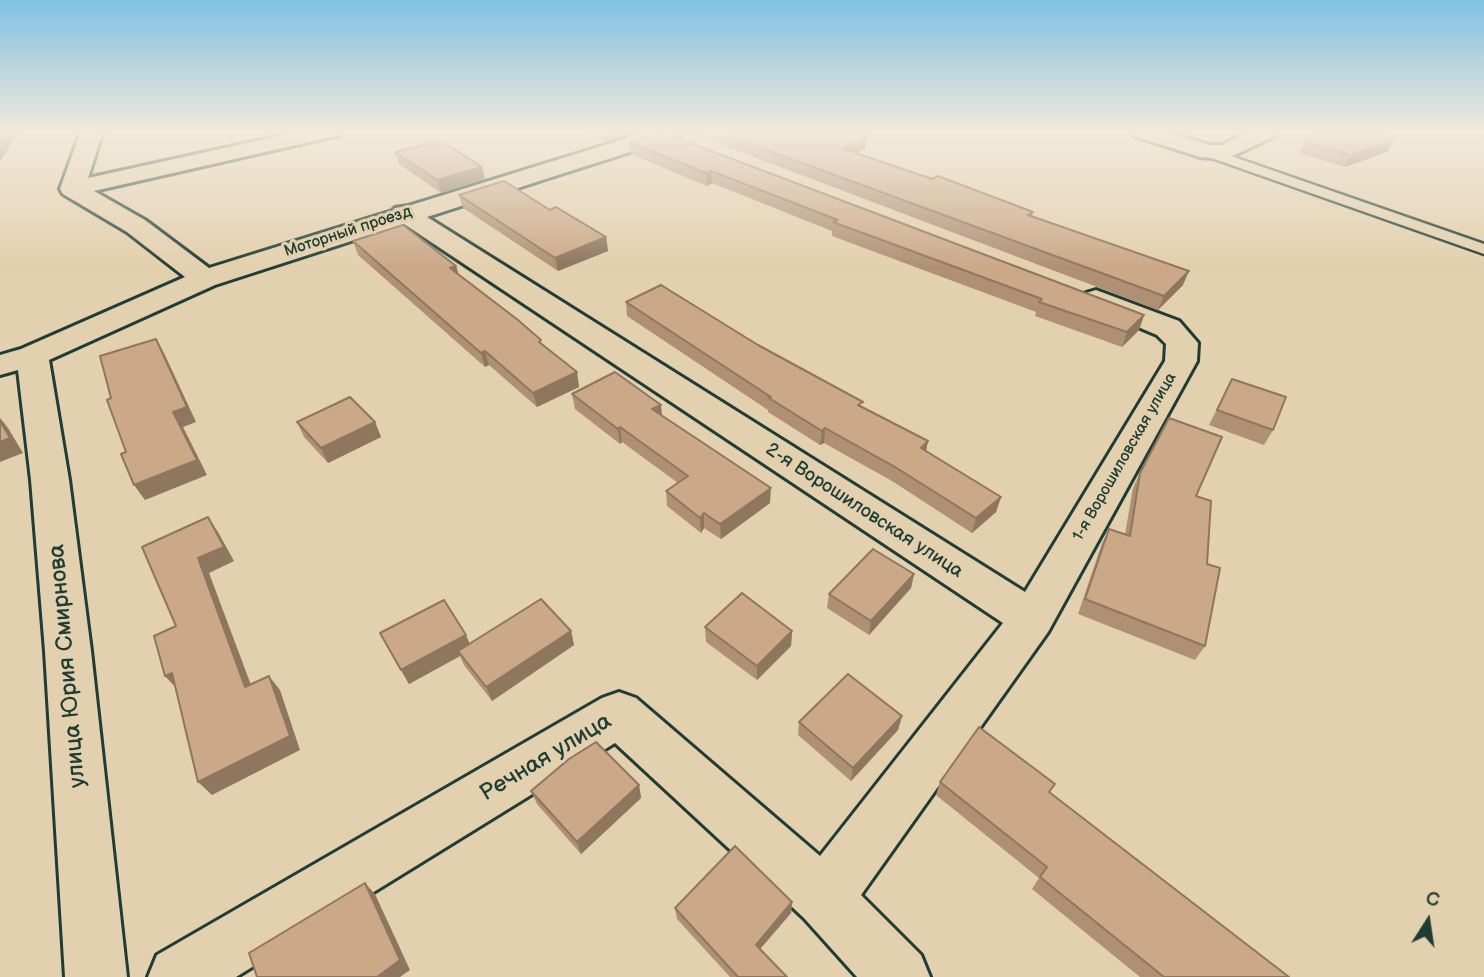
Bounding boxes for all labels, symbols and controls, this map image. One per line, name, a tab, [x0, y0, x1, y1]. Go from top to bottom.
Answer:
street label: Моторный проезд	[282, 202, 414, 262]
street label: 1-я Ворошиловская улица	[1069, 369, 1181, 545]
street label: 2-я Ворошиловская улица	[761, 439, 967, 583]
street label: улица Юрия Смирнова	[44, 543, 92, 789]
street label: Речная улица	[475, 708, 617, 808]
north arrow	[1393, 886, 1463, 956]
text: С	[1424, 887, 1441, 913]

